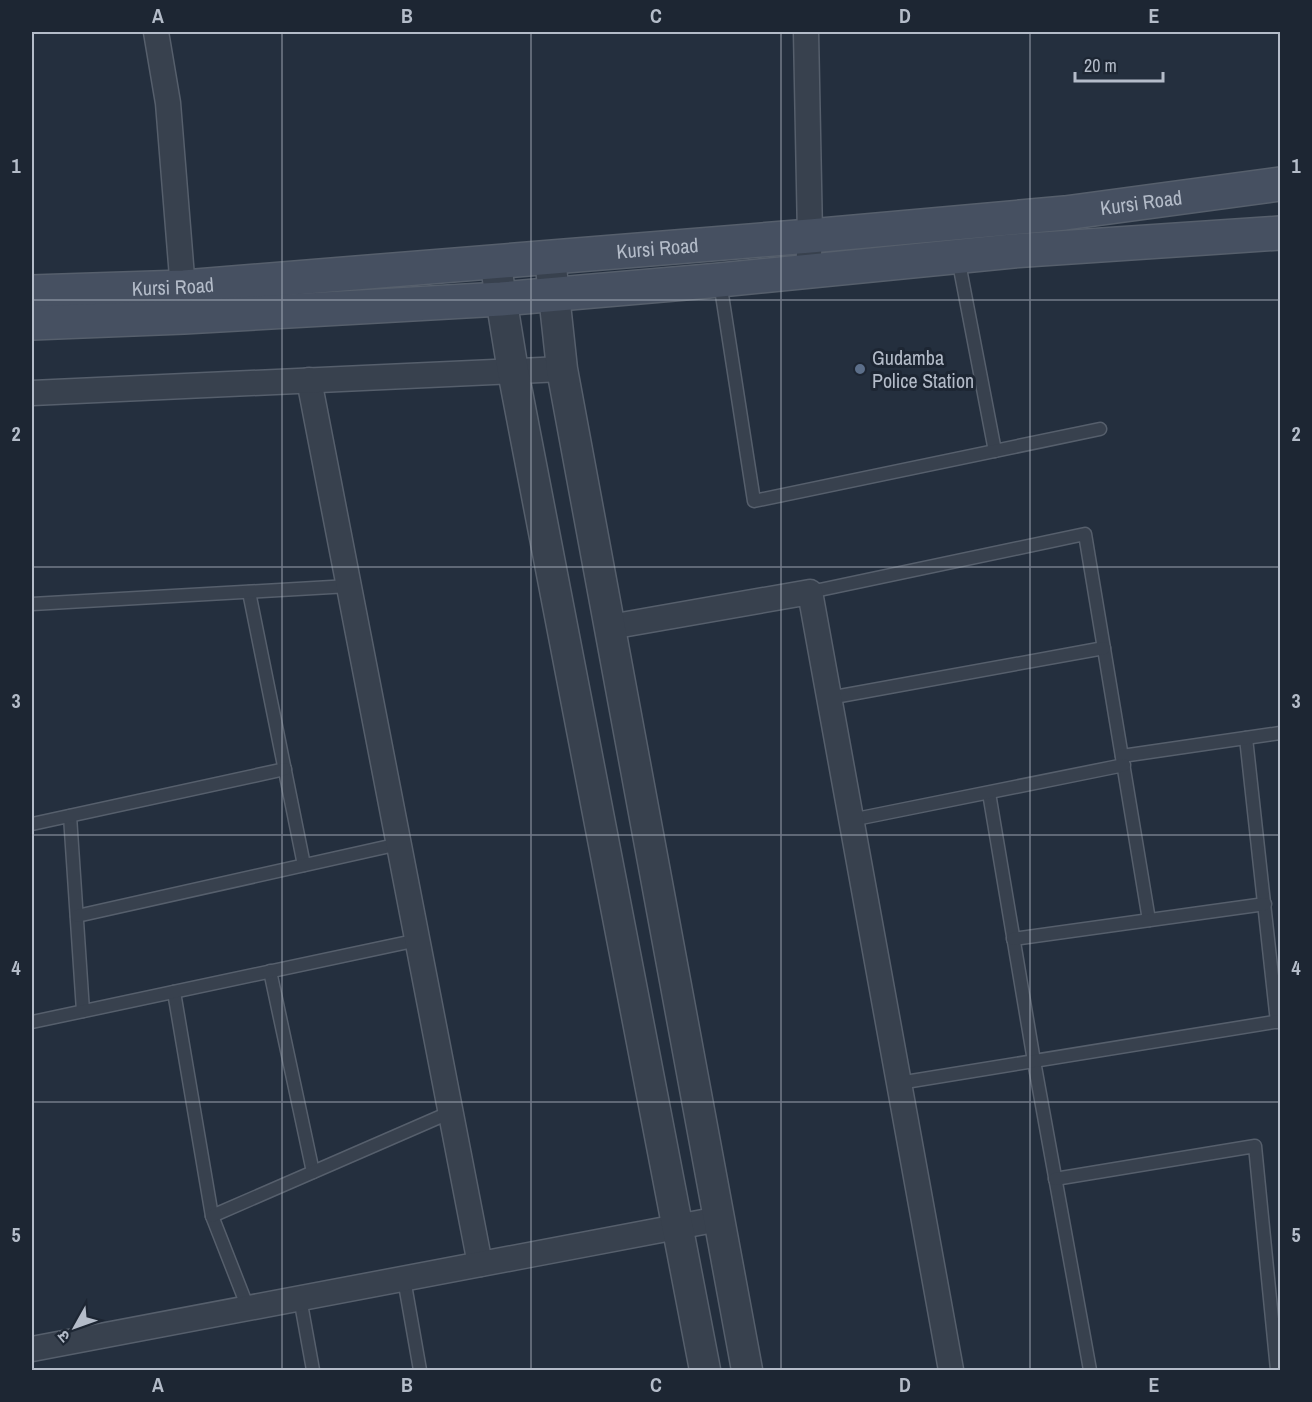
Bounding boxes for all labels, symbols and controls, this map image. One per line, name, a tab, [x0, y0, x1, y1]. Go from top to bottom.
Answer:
text: A	[152, 2, 164, 29]
text: B	[401, 2, 413, 29]
text: C	[650, 2, 662, 29]
text: D	[899, 2, 911, 29]
text: E	[1149, 2, 1160, 29]
scale bar	[1075, 45, 1164, 83]
text: 20 m	[1084, 53, 1117, 78]
text: 1	[11, 152, 21, 179]
text: 1	[1291, 152, 1301, 179]
street label: Kursi Road	[1099, 183, 1184, 221]
street label: Kursi Road	[615, 231, 699, 265]
street label: Kursi Road	[131, 271, 215, 302]
place label: Gudamba Police Station	[872, 344, 974, 394]
marker: Gudamba Police Station	[853, 362, 867, 376]
text: 2	[11, 420, 21, 447]
text: 2	[1291, 420, 1301, 447]
text: 3	[11, 687, 21, 714]
text: 3	[1291, 687, 1301, 714]
text: 4	[11, 954, 21, 981]
text: 4	[1291, 954, 1301, 981]
text: 5	[11, 1221, 21, 1248]
text: 5	[1291, 1221, 1301, 1248]
north arrow	[45, 1297, 105, 1357]
text: उ	[52, 1326, 75, 1347]
text: A	[152, 1371, 164, 1398]
text: B	[401, 1371, 413, 1398]
text: C	[650, 1371, 662, 1398]
text: D	[899, 1371, 911, 1398]
text: E	[1149, 1371, 1160, 1398]

